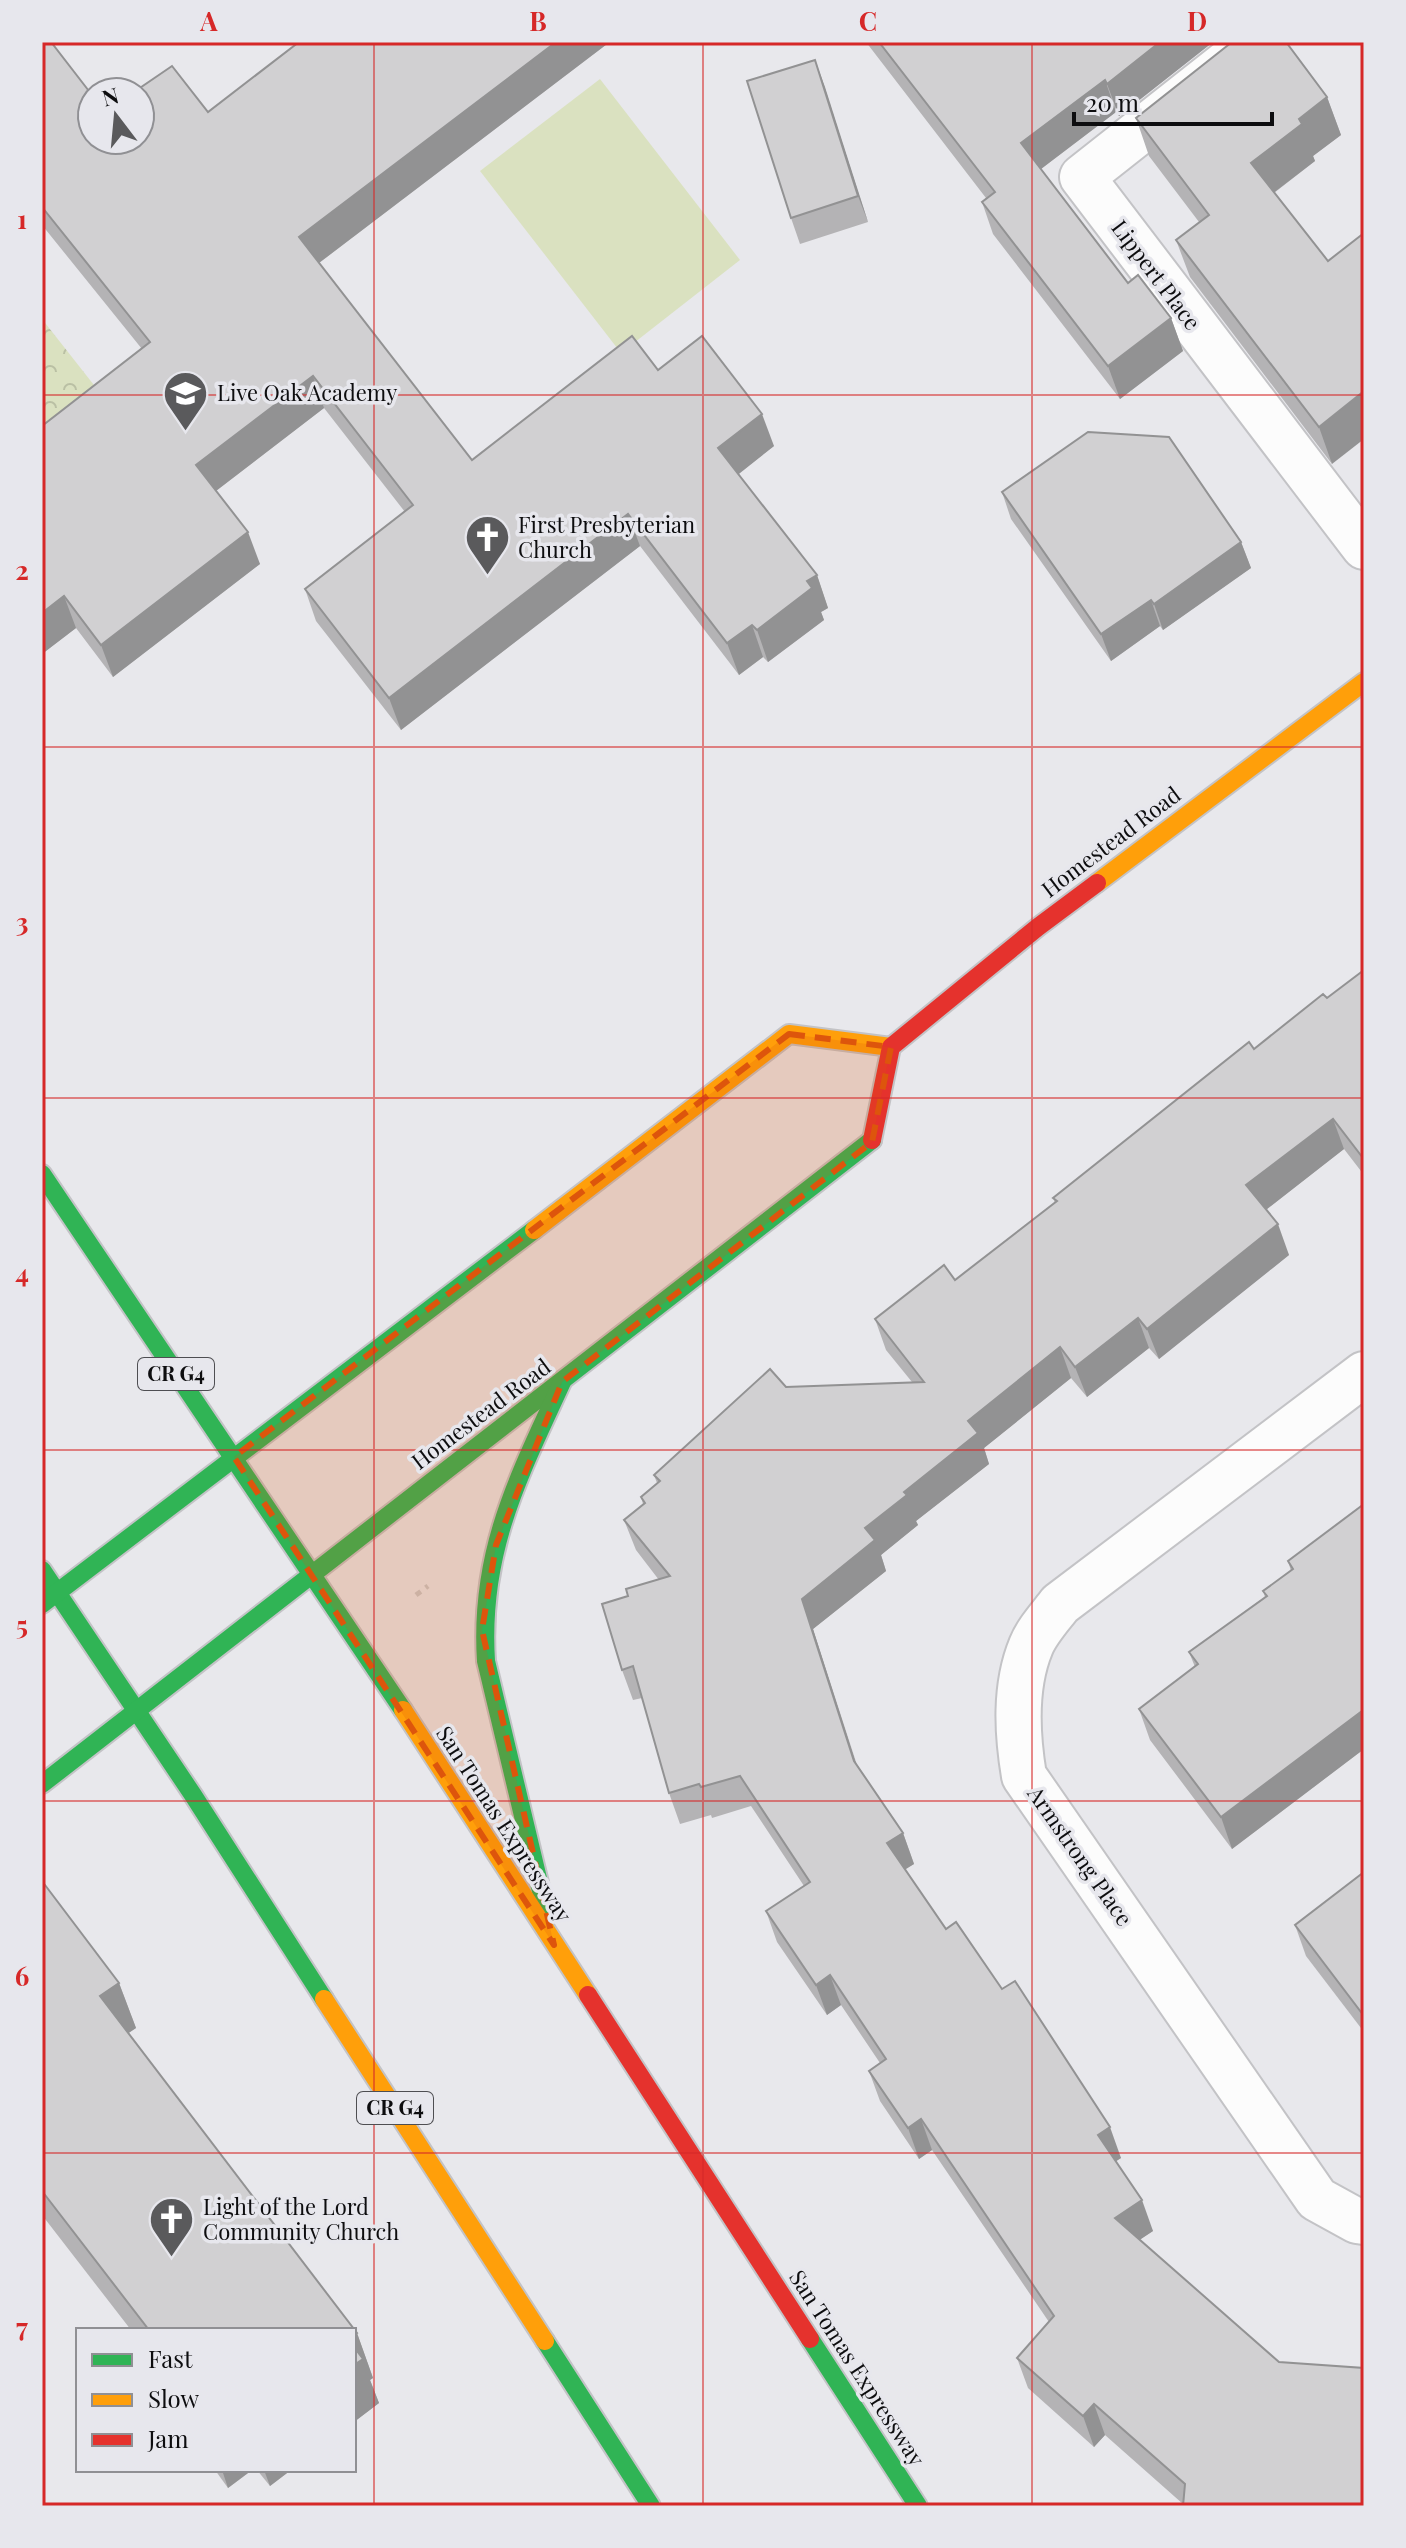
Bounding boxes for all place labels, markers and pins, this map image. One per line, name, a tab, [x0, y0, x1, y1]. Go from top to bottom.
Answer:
school or university icon: Live Oak Academy	[162, 369, 210, 432]
place label: Live Oak Academy	[217, 377, 397, 407]
place label: First Presbyterian Church	[518, 509, 695, 564]
church icon: First Presbyterian Church	[463, 514, 511, 577]
place label: Light of the Lord Community Church	[203, 2191, 399, 2246]
church icon: Light of the Lord Community Church	[148, 2196, 196, 2259]

